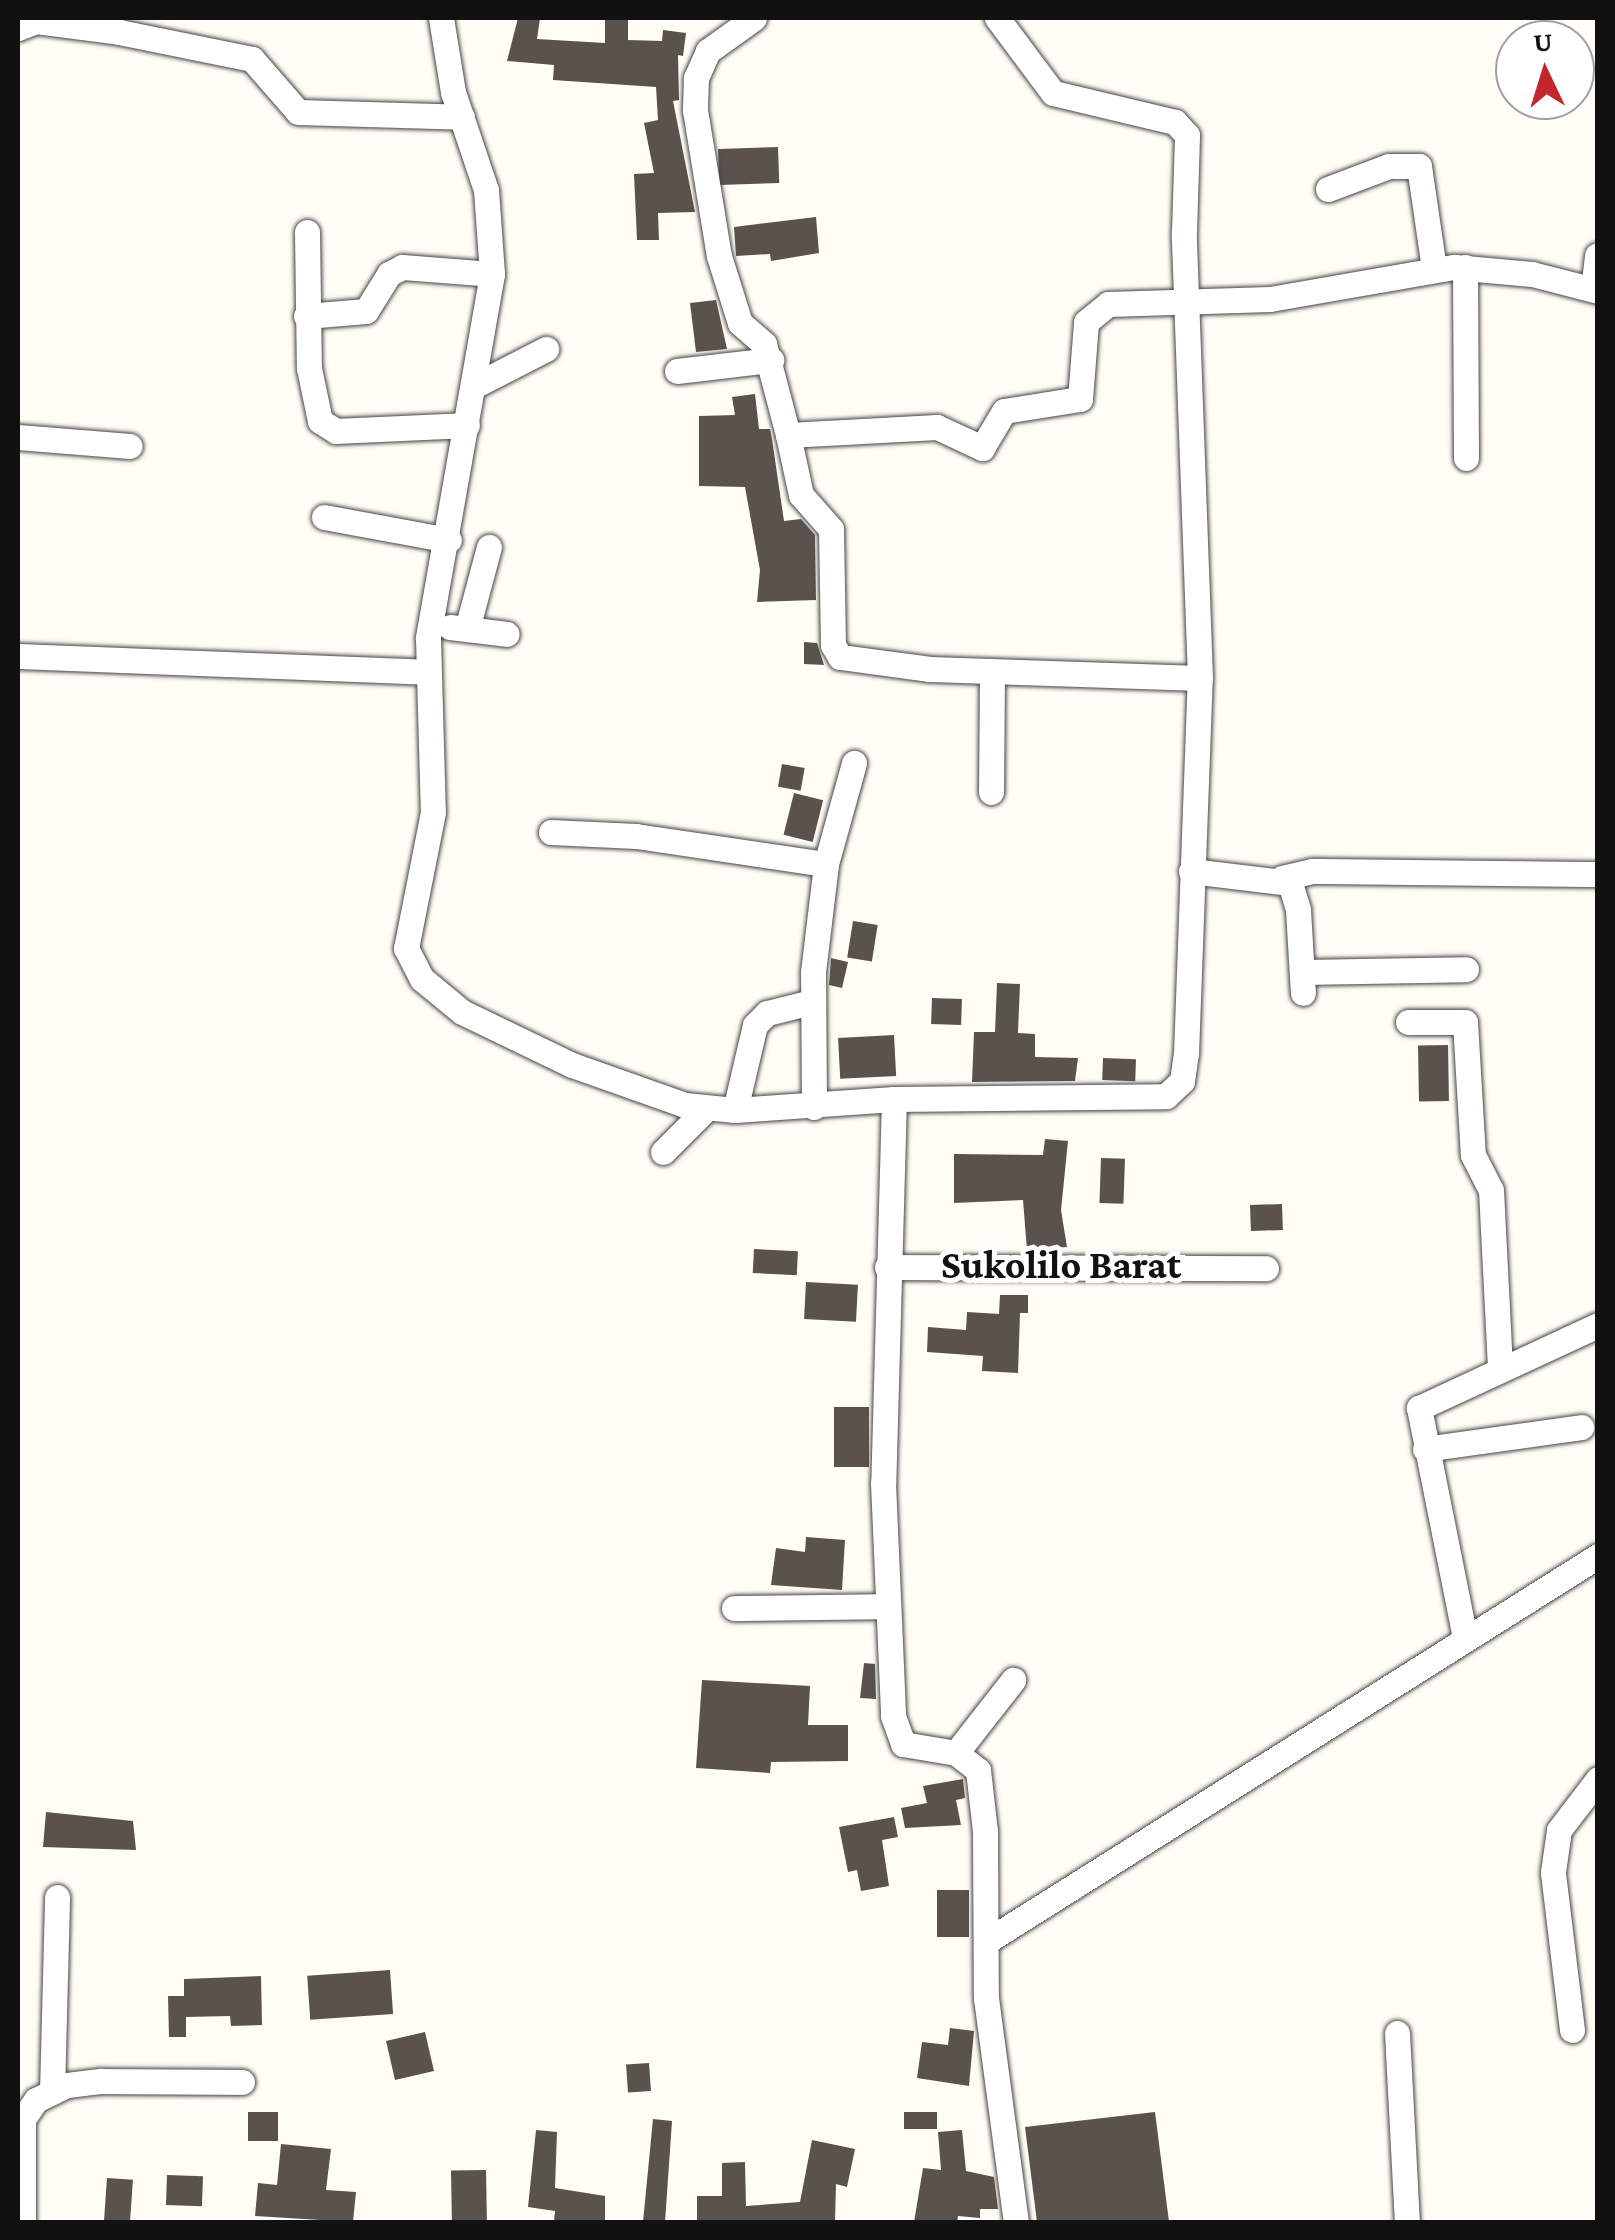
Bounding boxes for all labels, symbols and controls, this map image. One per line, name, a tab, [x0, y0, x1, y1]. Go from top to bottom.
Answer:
north arrow	[1495, 20, 1595, 120]
text: U	[1532, 25, 1554, 58]
district label: Sukolilo Barat	[941, 1241, 1181, 1289]

